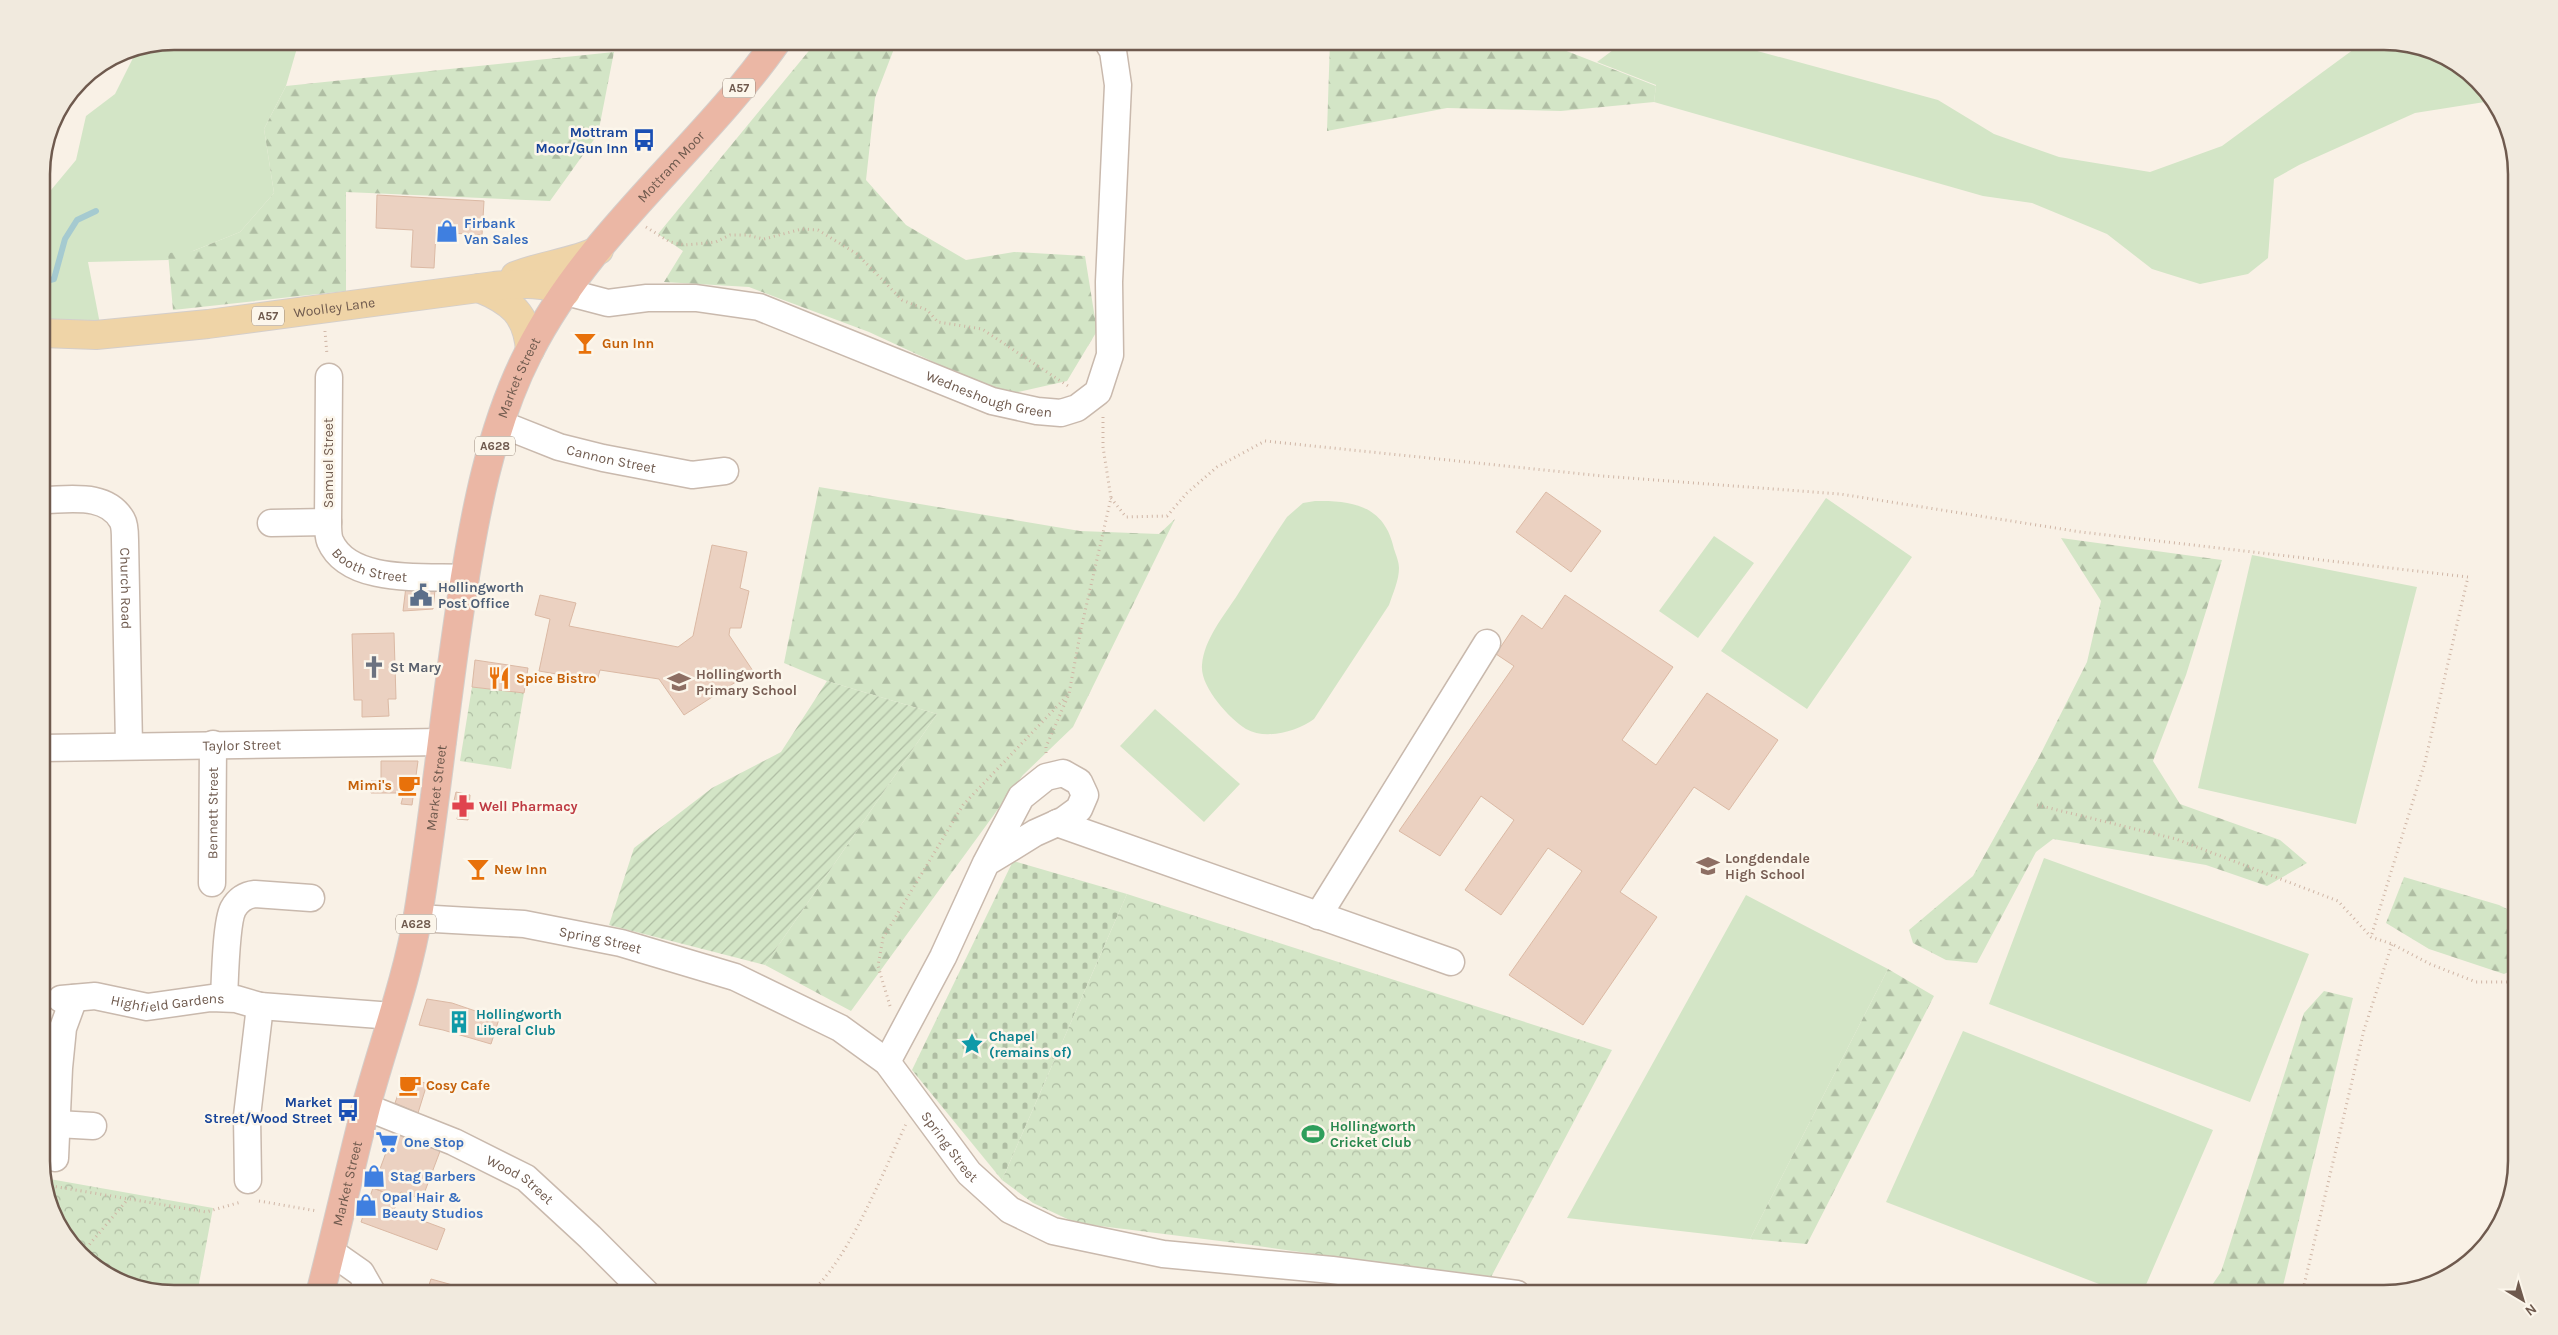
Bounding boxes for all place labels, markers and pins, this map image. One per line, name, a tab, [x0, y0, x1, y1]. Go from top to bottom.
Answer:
place label: Mottram Moor/Gun Inn	[536, 124, 628, 157]
bus stop icon: Mottram Moor/Gun Inn	[631, 127, 657, 153]
place label: Firbank Van Sales	[464, 215, 529, 248]
shop icon: Firbank Van Sales	[434, 218, 460, 244]
bar icon: Gun Inn	[572, 330, 598, 356]
place label: Gun Inn	[602, 335, 654, 352]
place label: Hollingworth Post Office	[438, 579, 524, 612]
public building icon: Hollingworth Post Office	[408, 582, 434, 608]
church icon: St Mary	[361, 654, 387, 680]
place label: St Mary	[390, 659, 441, 676]
restaurant icon: Spice Bistro	[486, 665, 512, 691]
place label: Hollingworth Primary School	[696, 666, 797, 699]
school or university icon: Hollingworth Primary School	[666, 669, 692, 695]
place label: Spice Bistro	[516, 670, 596, 687]
cafe icon: Mimi's	[396, 772, 422, 798]
place label: Mimi's	[347, 777, 392, 794]
pharmacy icon: Well Pharmacy	[450, 793, 476, 819]
place label: Well Pharmacy	[479, 798, 578, 815]
place label: Longdendale High School	[1725, 850, 1810, 883]
school or university icon: Longdendale High School	[1695, 853, 1721, 879]
bar icon: New Inn	[465, 856, 491, 882]
place label: New Inn	[494, 861, 547, 878]
place label: Hollingworth Liberal Club	[476, 1006, 562, 1039]
building icon: Hollingworth Liberal Club	[446, 1009, 472, 1035]
place label: Chapel (remains of)	[989, 1028, 1072, 1061]
place icon: Chapel (remains of)	[959, 1031, 985, 1057]
cafe icon: Cosy Cafe	[397, 1072, 423, 1098]
place label: Cosy Cafe	[426, 1077, 490, 1094]
place label: Market Street/Wood Street	[204, 1094, 332, 1127]
bus stop icon: Market Street/Wood Street	[335, 1097, 361, 1123]
place label: Hollingworth Cricket Club	[1330, 1118, 1416, 1151]
sports icon: Hollingworth Cricket Club	[1300, 1121, 1326, 1147]
supermarket icon: One Stop	[374, 1129, 400, 1155]
place label: One Stop	[404, 1134, 464, 1151]
shop icon: Stag Barbers	[361, 1163, 387, 1189]
place label: Stag Barbers	[390, 1168, 476, 1185]
place label: Opal Hair & Beauty Studios	[382, 1189, 483, 1222]
shop icon: Opal Hair & Beauty Studios	[353, 1192, 379, 1218]

